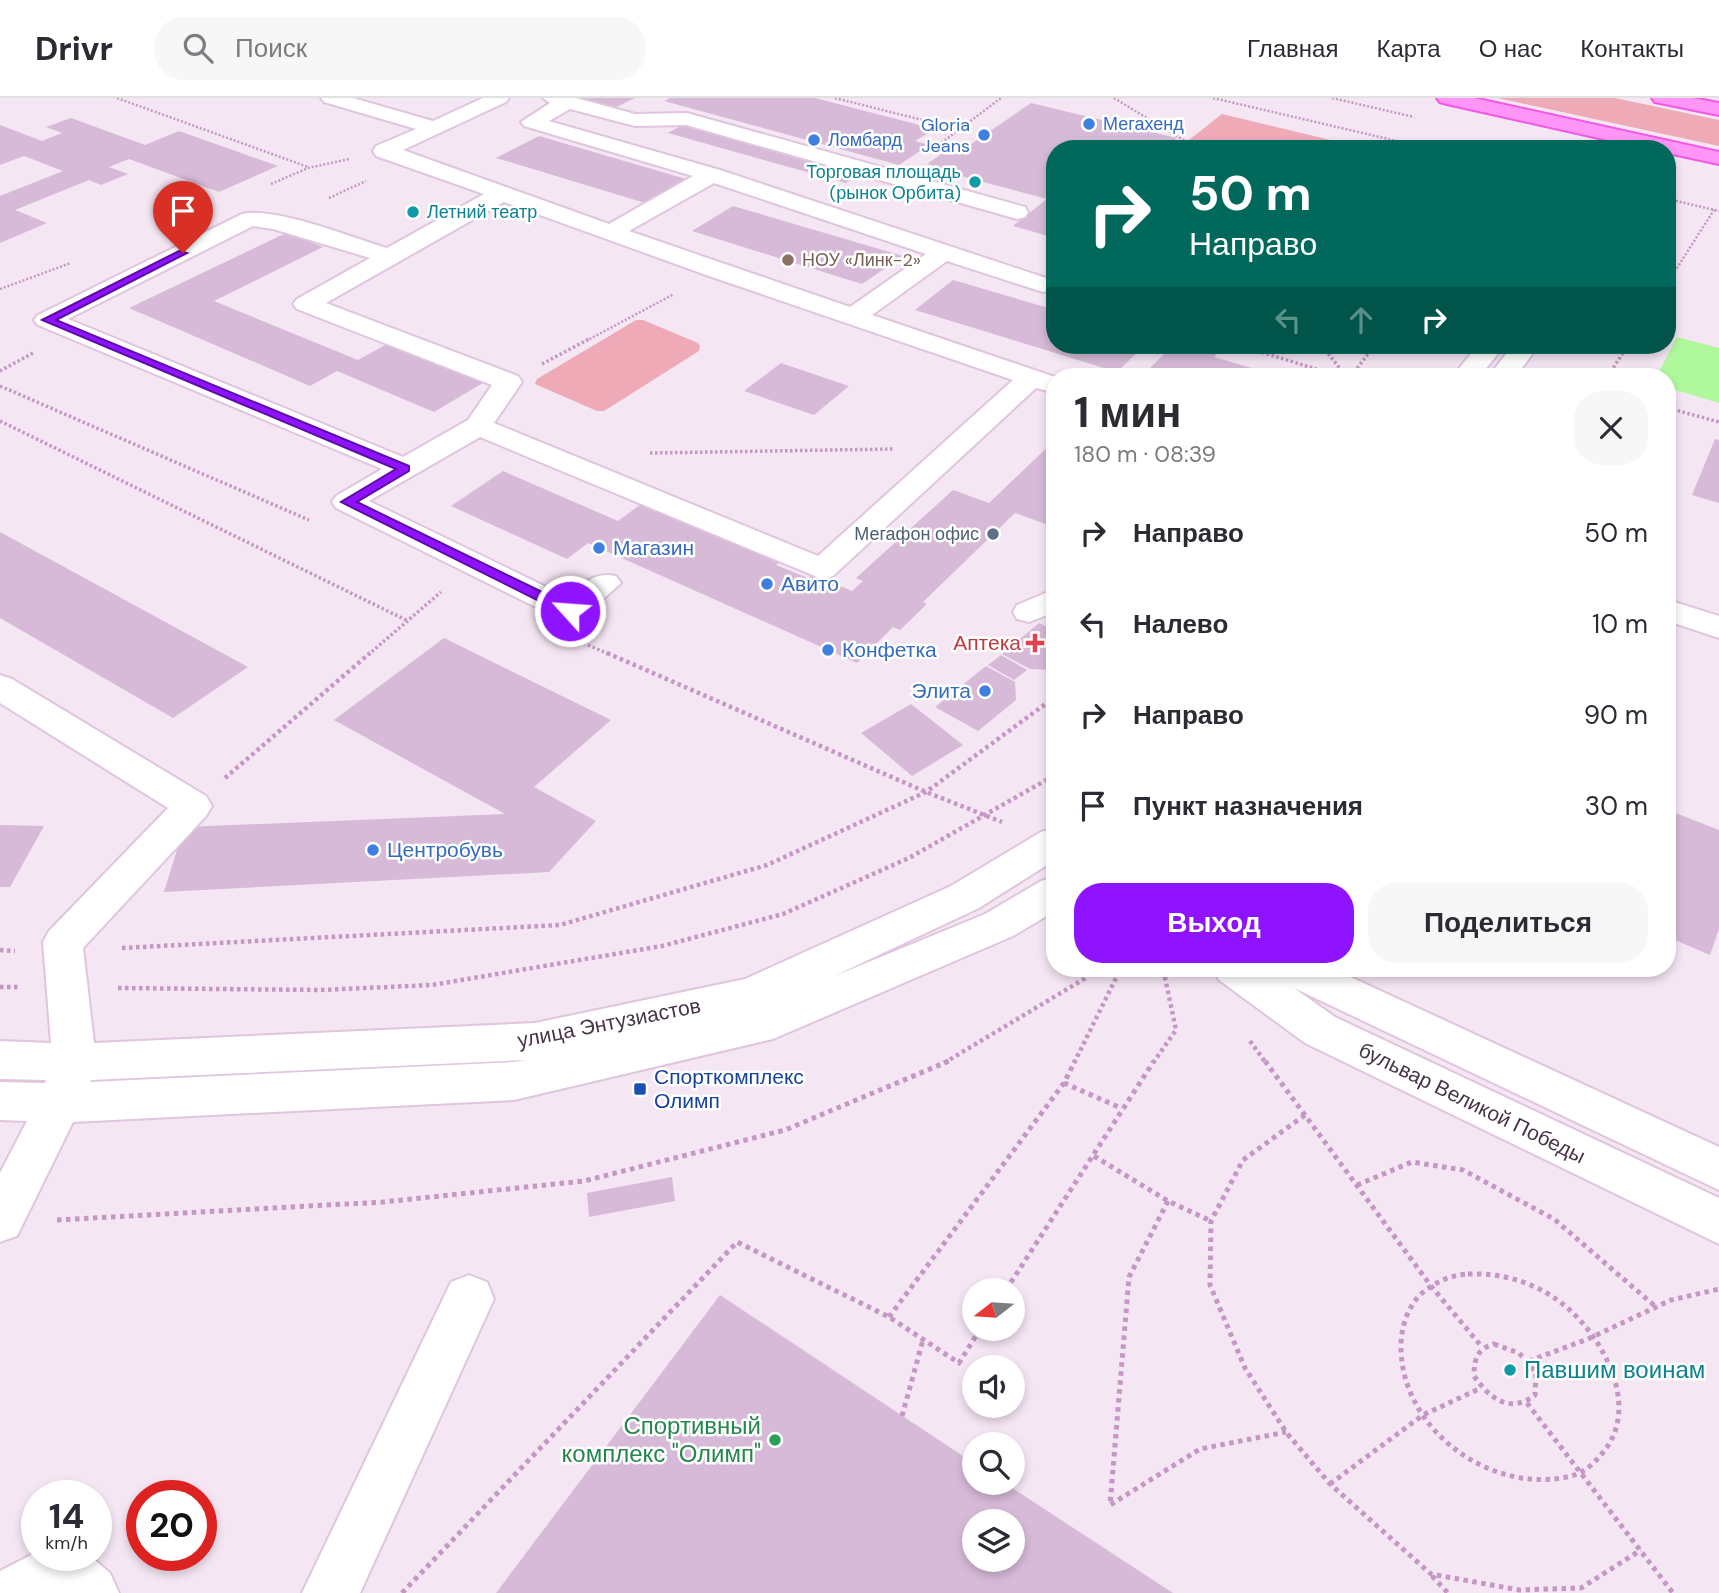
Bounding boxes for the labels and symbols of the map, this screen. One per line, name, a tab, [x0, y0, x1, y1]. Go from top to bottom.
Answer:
place label: Мегахенд	[1103, 112, 1184, 136]
place label: Gloria Jeans	[921, 113, 970, 158]
marker: Мегахенд	[1081, 116, 1097, 132]
marker: Gloria Jeans	[976, 127, 992, 143]
place label: Ломбард	[828, 128, 903, 152]
marker: Ломбард	[806, 132, 822, 148]
place label: Торговая площадь (рынок Орбита)	[806, 160, 961, 205]
marker: Торговая площадь (рынок Орбита)	[967, 174, 983, 190]
pin	[153, 181, 213, 253]
place label: Летний театр	[427, 200, 537, 224]
marker: Летний театр	[405, 204, 421, 220]
place label: НОУ «Линк-2»	[802, 248, 921, 272]
marker: НОУ «Линк-2»	[780, 252, 796, 268]
place label: Мегафон офис	[854, 522, 979, 546]
marker: Мегафон офис	[985, 526, 1001, 542]
place label: Магазин	[613, 534, 694, 562]
marker: Магазин	[591, 540, 607, 556]
place label: Авито	[781, 570, 839, 598]
position arrow	[533, 574, 607, 648]
marker: Авито	[759, 576, 775, 592]
place label: Аптека	[953, 629, 1021, 657]
marker: Аптека	[1027, 635, 1043, 651]
place label: Конфетка	[842, 636, 937, 664]
marker: Конфетка	[820, 642, 836, 658]
place label: Элита	[912, 677, 971, 705]
marker: Элита	[977, 683, 993, 699]
place label: Центробувь	[387, 836, 503, 864]
marker: Центробувь	[365, 842, 381, 858]
street label: улица Энтузиастов	[515, 992, 703, 1054]
street label: бульвар Великой Победы	[1354, 1036, 1590, 1170]
place label: Спорткомплекс Олимп	[654, 1063, 804, 1115]
marker: Спорткомплекс Олимп	[632, 1081, 648, 1097]
north arrow	[962, 1278, 1026, 1340]
place label: Павшим воинам	[1524, 1354, 1705, 1385]
marker: Павшим воинам	[1502, 1362, 1518, 1378]
place label: Спортивный комплекс "Олимп"	[562, 1410, 761, 1469]
marker: Спортивный комплекс "Олимп"	[767, 1432, 783, 1448]
speed limit sign: 20	[126, 1480, 217, 1571]

